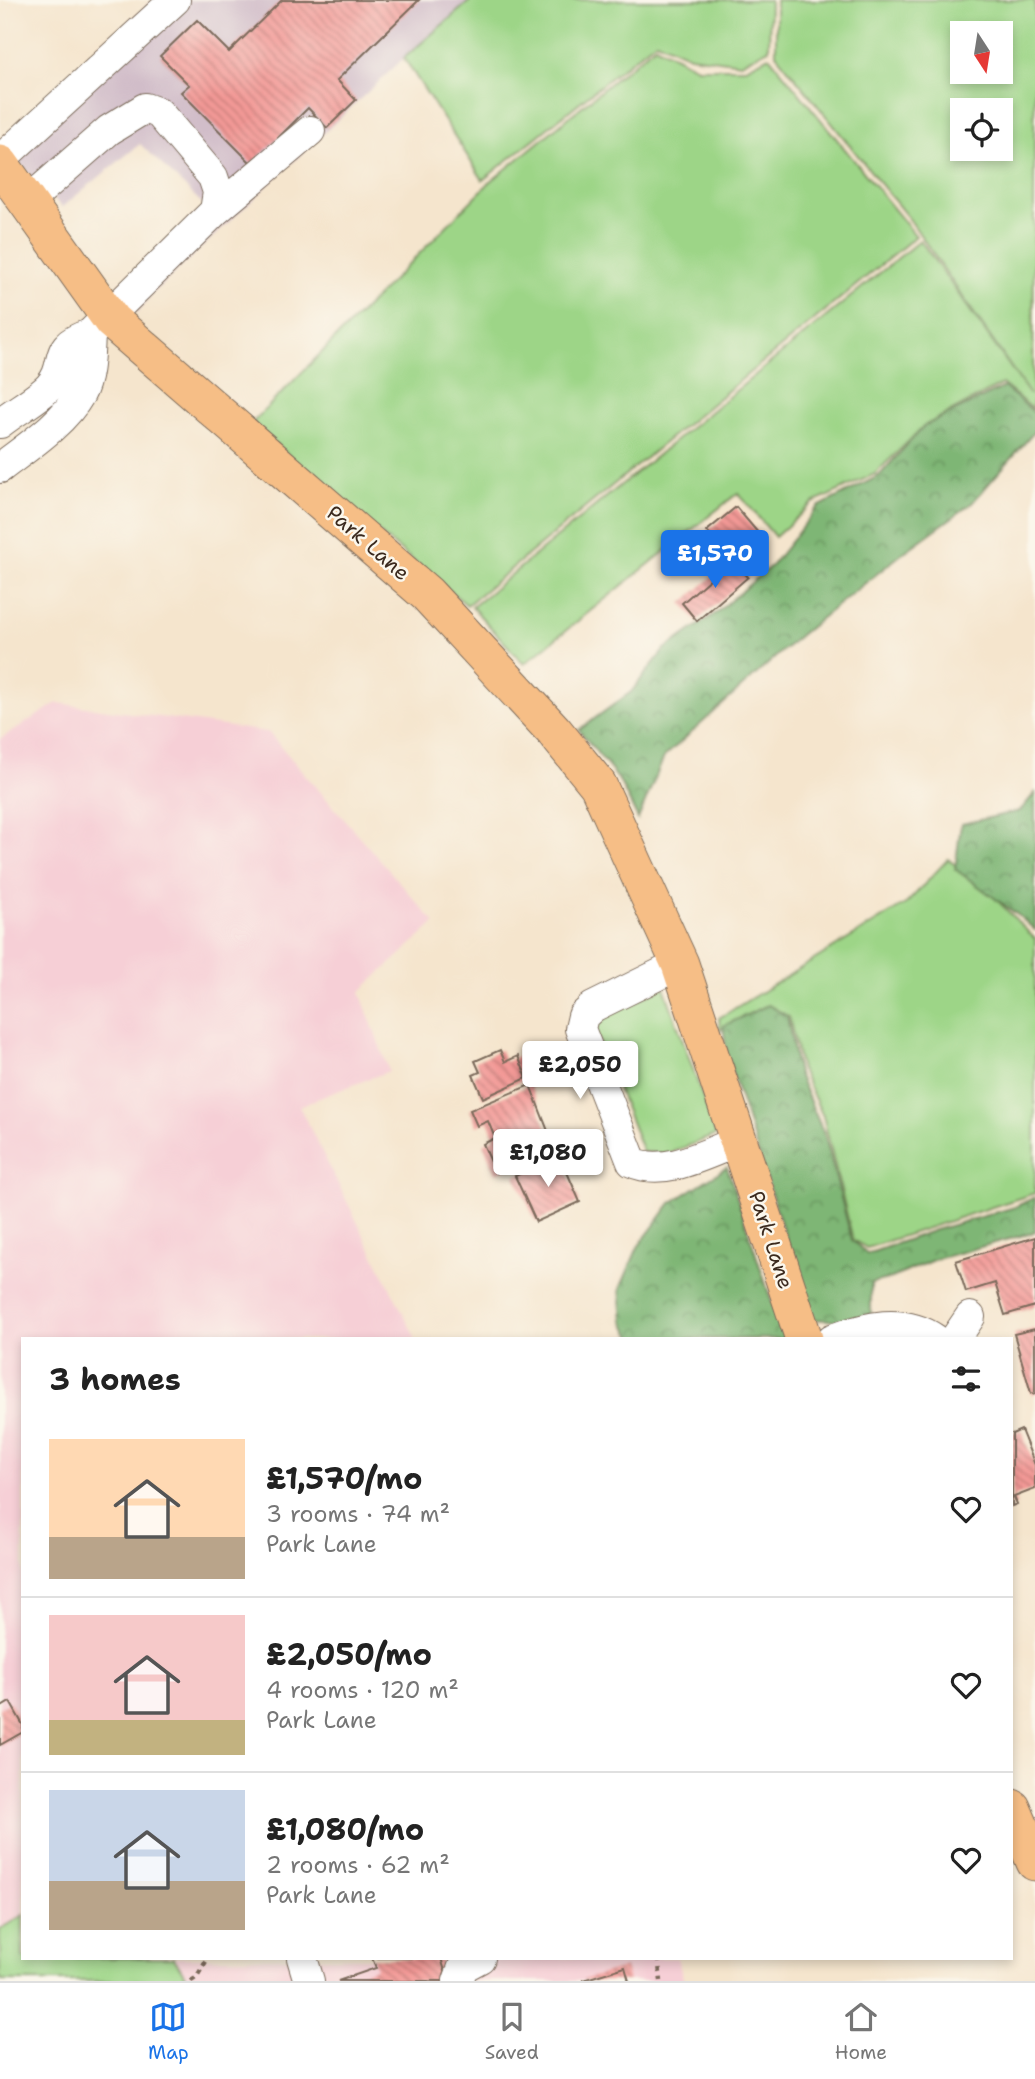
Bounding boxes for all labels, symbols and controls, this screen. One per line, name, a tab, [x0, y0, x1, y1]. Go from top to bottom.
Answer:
north arrow	[950, 21, 1013, 84]
map controls	[950, 21, 1013, 161]
button: locate	[950, 98, 1013, 161]
street label: Park Lane	[321, 499, 415, 587]
pin: £1,570	[658, 530, 772, 590]
text: £1,570	[677, 538, 753, 568]
pin: £2,050	[523, 1042, 637, 1101]
text: £2,050	[538, 1049, 622, 1079]
pin: £1,080	[491, 1130, 605, 1189]
text: £1,080	[509, 1137, 587, 1167]
street label: Park Lane	[742, 1188, 800, 1292]
text: 3 homes	[49, 1359, 181, 1400]
icon: filters	[947, 1360, 985, 1398]
text: £1,570/mo	[266, 1458, 422, 1499]
icon: home	[105, 1467, 189, 1551]
icon: heart	[947, 1490, 985, 1528]
text: 3 rooms · 74 m²	[266, 1499, 450, 1529]
text: Park Lane	[266, 1529, 377, 1559]
text: £2,050/mo	[266, 1634, 432, 1675]
icon: home	[105, 1643, 189, 1727]
icon: heart	[947, 1666, 985, 1704]
text: 4 rooms · 120 m²	[266, 1675, 459, 1705]
text: Park Lane	[266, 1705, 377, 1735]
text: £1,080/mo	[266, 1809, 424, 1850]
icon: home	[105, 1818, 189, 1902]
icon: heart	[947, 1841, 985, 1879]
text: 2 rooms · 62 m²	[266, 1850, 450, 1880]
text: Park Lane	[266, 1880, 377, 1910]
tab: Map	[148, 1998, 189, 2065]
tab: Saved	[485, 1998, 539, 2065]
tab: Home	[835, 1998, 887, 2065]

